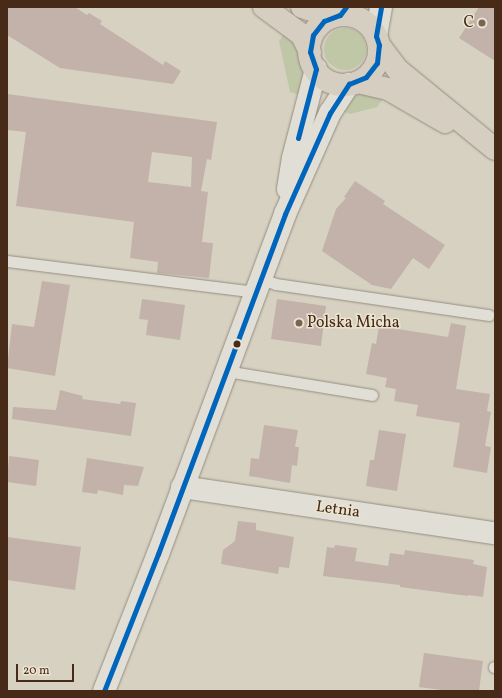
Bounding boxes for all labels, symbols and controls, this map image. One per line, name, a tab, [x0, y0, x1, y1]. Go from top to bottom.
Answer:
place label: C	[464, 13, 474, 33]
marker: C	[477, 18, 487, 28]
place label: Polska Micha	[307, 313, 400, 333]
marker: Polska Micha	[294, 318, 304, 328]
unlabelled marker	[232, 339, 242, 349]
street label: Letnia	[315, 497, 361, 523]
scale bar	[18, 656, 76, 682]
text: 20 m	[23, 663, 50, 679]

